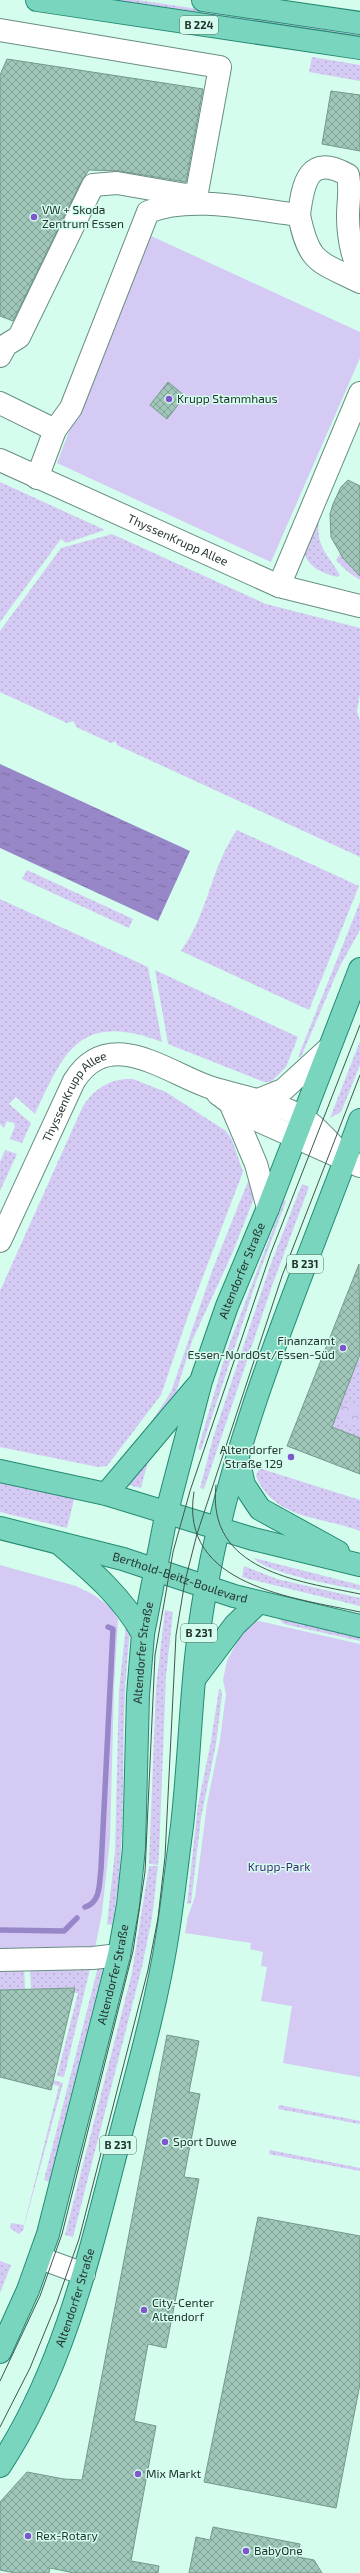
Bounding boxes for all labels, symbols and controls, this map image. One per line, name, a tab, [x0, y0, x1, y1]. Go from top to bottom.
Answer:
road number: B 224	[180, 16, 218, 34]
place label: VW + Skoda Zentrum Essen	[42, 202, 124, 230]
marker: VW + Skoda Zentrum Essen	[29, 212, 39, 222]
place label: Krupp Stammhaus	[177, 391, 278, 405]
marker: Krupp Stammhaus	[164, 394, 174, 404]
street label: ThyssenKrupp Allee	[126, 511, 230, 568]
street label: ThyssenKrupp Allee	[39, 1048, 108, 1144]
street label: Altendorfer Straße	[215, 1220, 267, 1321]
road number: B 231	[287, 1255, 323, 1273]
place label: Finanzamt Essen-NordOst/Essen-Süd	[188, 1333, 335, 1361]
marker: Finanzamt Essen-NordOst/Essen-Süd	[338, 1343, 348, 1353]
place label: Altendorfer Straße 129	[220, 1442, 283, 1470]
marker: Altendorfer Straße 129	[286, 1452, 296, 1462]
street label: Berthold-Beitz-Boulevard	[111, 1549, 249, 1605]
street label: Altendorfer Straße	[130, 1600, 155, 1704]
road number: B 231	[181, 1624, 217, 1642]
park label: Krupp-Park	[248, 1859, 310, 1873]
street label: Altendorfer Straße	[94, 1923, 130, 2026]
place label: Sport Duwe	[173, 2134, 237, 2148]
road number: B 231	[100, 2136, 136, 2154]
marker: Sport Duwe	[160, 2137, 170, 2147]
street label: Altendorfer Straße	[52, 2247, 96, 2349]
place label: City-Center Altendorf	[152, 2295, 214, 2323]
marker: City-Center Altendorf	[139, 2305, 149, 2315]
place label: Mix Markt	[146, 2466, 202, 2480]
marker: Mix Markt	[133, 2469, 143, 2479]
place label: Rex-Rotary	[36, 2528, 98, 2542]
marker: Rex-Rotary	[23, 2531, 33, 2541]
place label: BabyOne	[254, 2543, 303, 2557]
marker: BabyOne	[241, 2546, 251, 2556]

